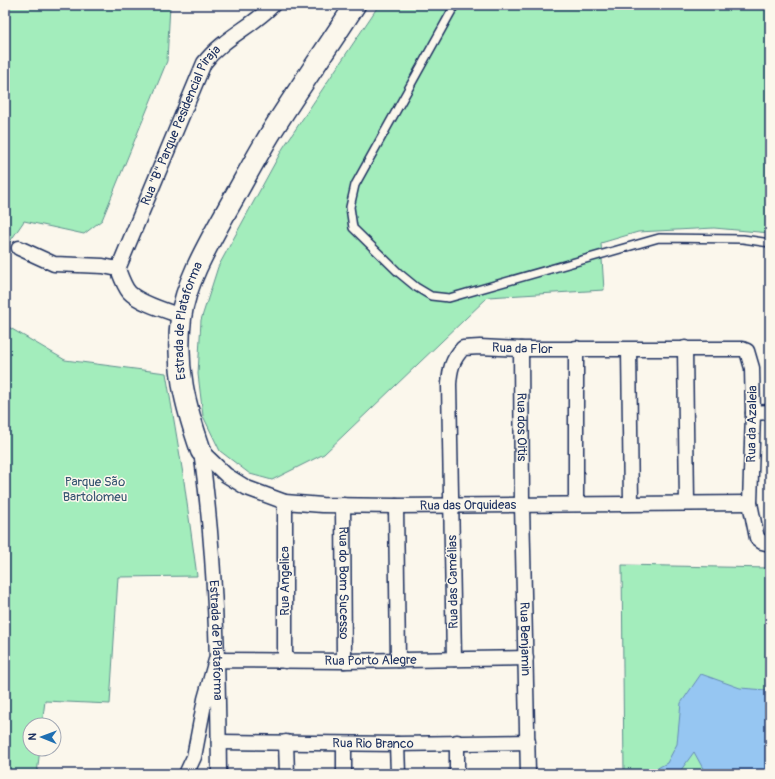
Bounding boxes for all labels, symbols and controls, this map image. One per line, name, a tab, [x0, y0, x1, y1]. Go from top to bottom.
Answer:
street label: Rua "B" Parque Pesidencial Piraja	[137, 42, 224, 208]
street label: Estrada de Plataforma	[171, 259, 206, 381]
street label: Rua da Flor	[492, 340, 553, 357]
street label: Rua da Azaleia	[743, 385, 761, 463]
street label: Rua dos Oitis	[513, 393, 530, 462]
park label: Parque São Bartolomeu	[63, 474, 127, 505]
street label: Rua das Orquideas	[420, 497, 517, 514]
street label: Rua do Bom Sucesso	[335, 526, 352, 640]
street label: Rua das Camélias	[444, 535, 462, 629]
street label: Rua Angelica	[277, 546, 293, 616]
street label: Estrada de Plataforma	[206, 580, 226, 701]
street label: Rua Benjamin	[516, 602, 534, 676]
street label: Rua Porto Alegre	[325, 652, 417, 669]
north arrow	[22, 717, 62, 757]
text: N	[26, 732, 39, 741]
street label: Rua Rio Branco	[332, 735, 414, 752]

